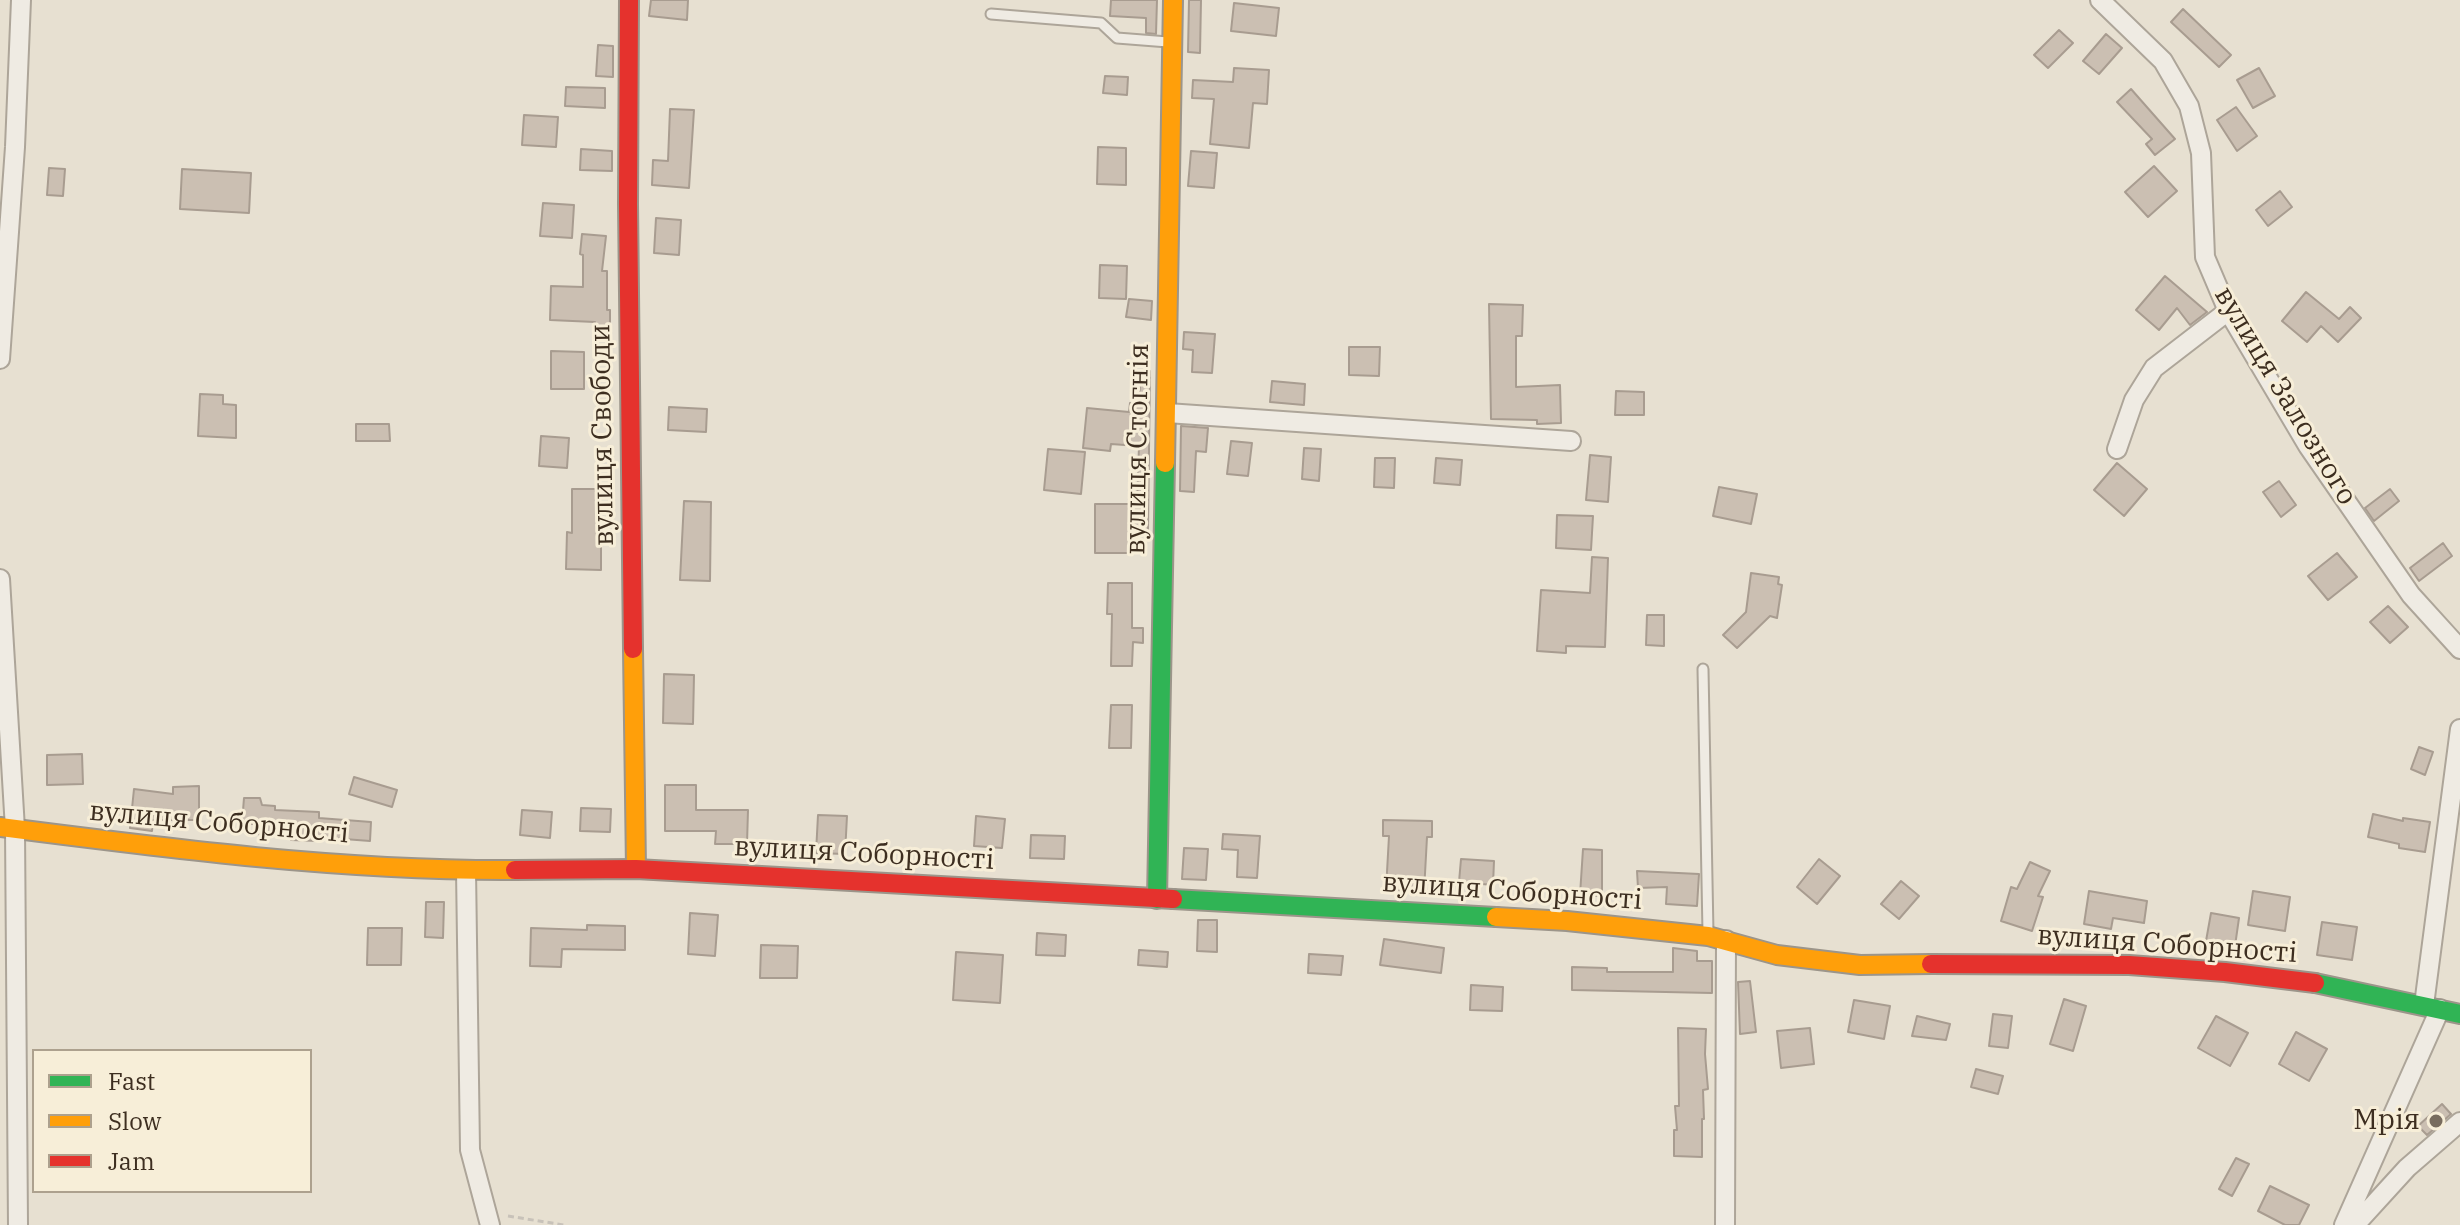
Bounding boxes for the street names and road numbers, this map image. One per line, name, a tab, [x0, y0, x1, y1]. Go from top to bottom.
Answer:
street label: вулиця Залозного	[2207, 281, 2363, 511]
street label: вулиця Свободи	[584, 324, 622, 546]
street label: вулиця Стогнія	[1119, 343, 1157, 555]
street label: вулиця Соборності	[88, 795, 350, 851]
street label: вулиця Соборності	[733, 830, 995, 878]
street label: вулиця Соборності	[1381, 866, 1643, 918]
street label: вулиця Соборності	[2036, 919, 2298, 971]

